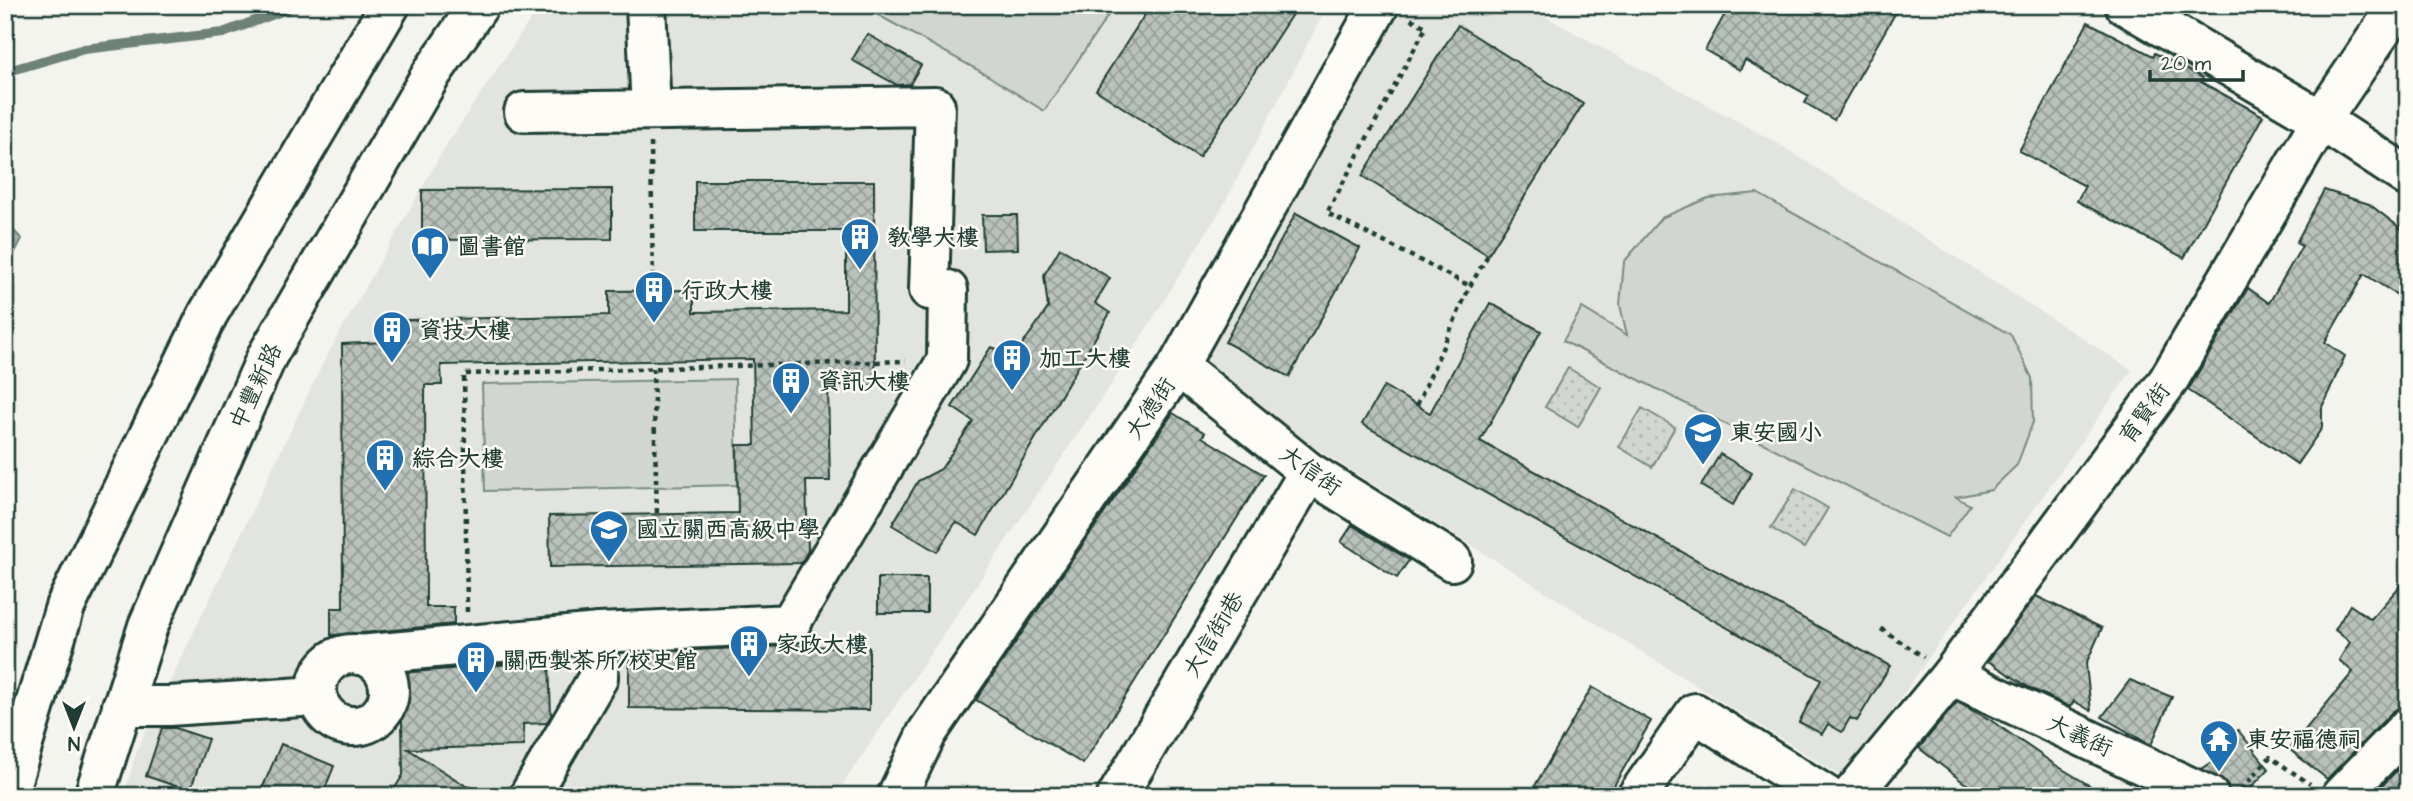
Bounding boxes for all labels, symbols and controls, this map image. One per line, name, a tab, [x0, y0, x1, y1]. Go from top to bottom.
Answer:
scale bar	[2150, 38, 2243, 82]
text: 20 m	[2161, 49, 2212, 78]
building icon: 教學大樓	[839, 216, 881, 271]
place label: 教學大樓	[887, 222, 979, 254]
library icon: 圖書館	[409, 225, 451, 280]
place label: 圖書館	[457, 231, 526, 263]
building icon: 行政大樓	[633, 269, 675, 324]
place label: 行政大樓	[681, 275, 773, 307]
building icon: 資技大樓	[371, 309, 413, 364]
place label: 資技大樓	[419, 315, 511, 347]
building icon: 加工大樓	[991, 337, 1033, 392]
street label: 中豐新路	[222, 338, 290, 435]
place label: 加工大樓	[1039, 343, 1131, 375]
building icon: 資訊大樓	[770, 360, 812, 415]
place label: 資訊大樓	[818, 366, 910, 398]
street label: 大德街	[1118, 371, 1183, 446]
street label: 育賢街	[2112, 376, 2178, 451]
school or university icon: 東安國小	[1682, 411, 1724, 466]
place label: 東安國小	[1730, 417, 1822, 449]
building icon: 綜合大樓	[364, 437, 406, 492]
street label: 大信街	[1273, 438, 1348, 504]
place label: 綜合大樓	[412, 443, 504, 475]
school or university icon: 國立關西高級中學	[588, 508, 630, 563]
place label: 國立關西高級中學	[636, 514, 820, 546]
street label: 大信街1巷	[1176, 585, 1253, 683]
building icon: 家政大樓	[728, 623, 770, 678]
place label: 家政大樓	[776, 629, 868, 661]
building icon: 關西製茶所/校史館	[455, 639, 497, 694]
place label: 關西製茶所/校史館	[503, 645, 697, 677]
north arrow	[38, 692, 108, 762]
street label: 大義街	[2042, 707, 2118, 765]
temple icon: 東安福德祠	[2198, 718, 2240, 773]
place label: 東安福德祠	[2246, 724, 2361, 756]
text: N	[68, 729, 80, 756]

